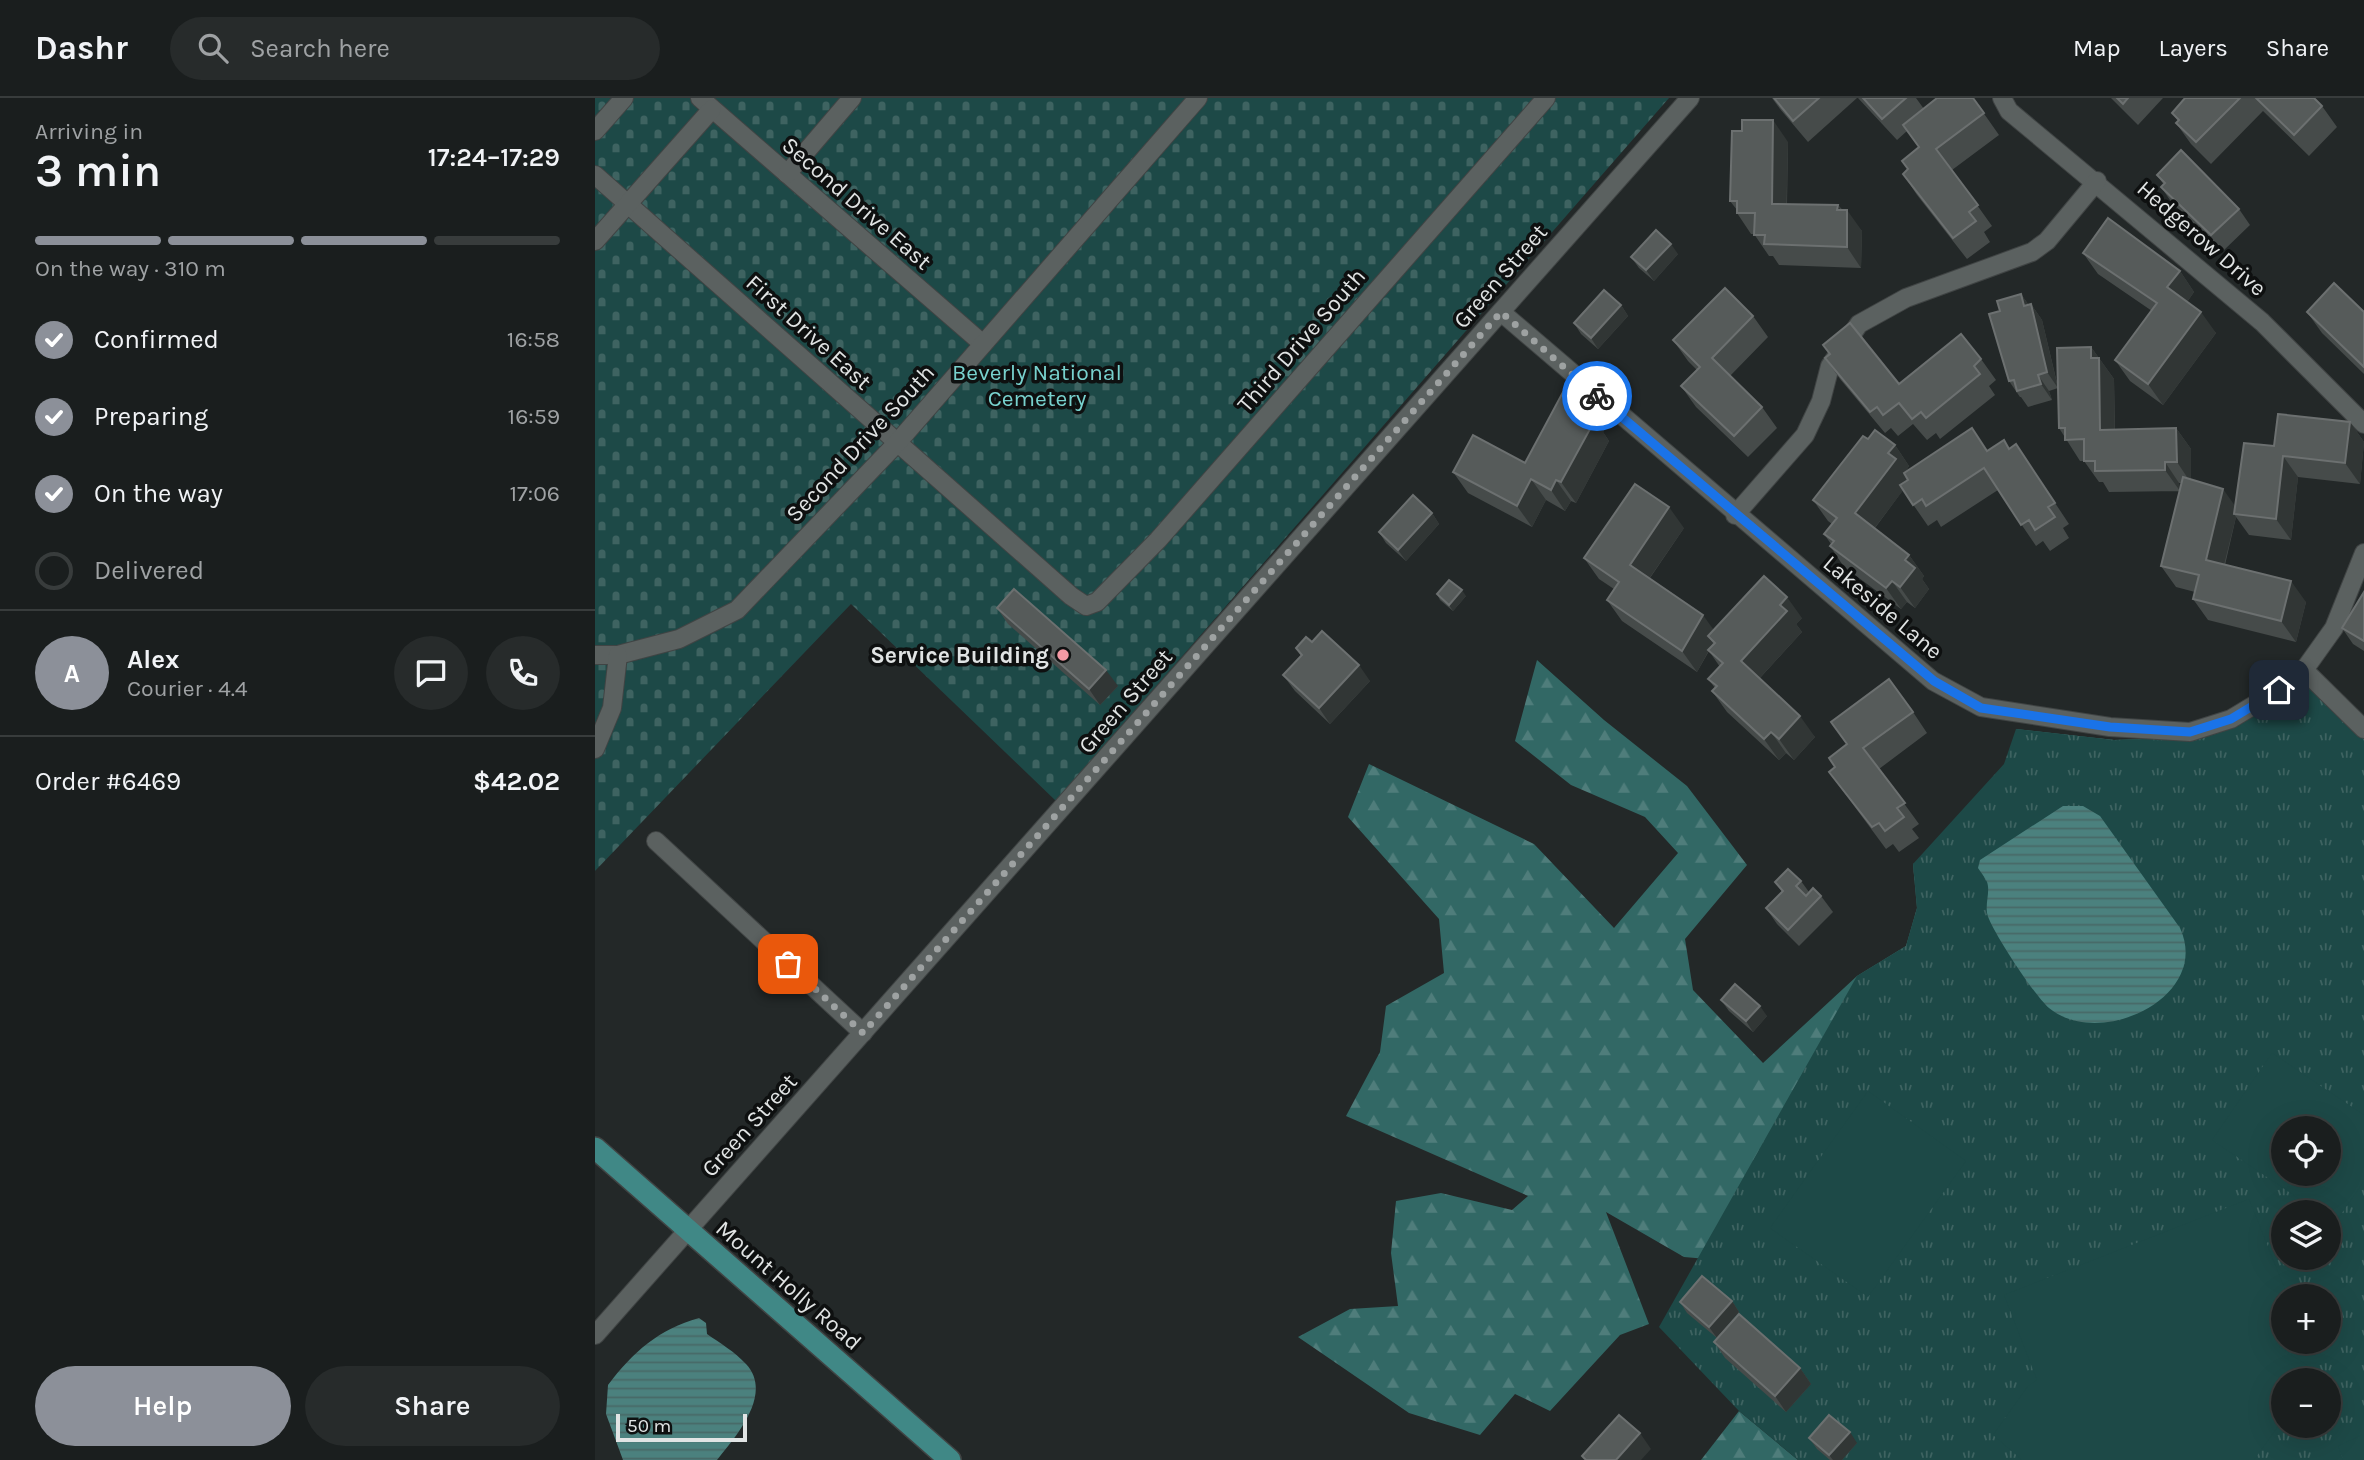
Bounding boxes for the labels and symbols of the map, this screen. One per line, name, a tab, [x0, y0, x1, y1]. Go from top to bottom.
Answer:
street label: Second Drive East	[777, 131, 937, 276]
street label: Hedgerow Drive	[2132, 175, 2272, 302]
street label: Green Street	[1448, 218, 1553, 334]
street label: Third Drive South	[1232, 263, 1371, 418]
street label: First Drive East	[741, 269, 877, 396]
street label: Second Drive South	[781, 359, 940, 528]
park label: Beverly National Cemetery	[952, 359, 1122, 412]
courier	[1562, 361, 1632, 431]
street label: Lakeside Lane	[1818, 550, 1948, 665]
place label: Service Building	[870, 642, 1049, 669]
street label: Green Street	[1073, 643, 1178, 759]
marker: Service Building	[1055, 647, 1071, 663]
pin	[2249, 660, 2309, 720]
pin	[758, 934, 818, 994]
street label: Green Street	[696, 1068, 803, 1182]
street label: Mount Holly Road	[710, 1215, 867, 1356]
scale bar	[616, 1411, 747, 1443]

